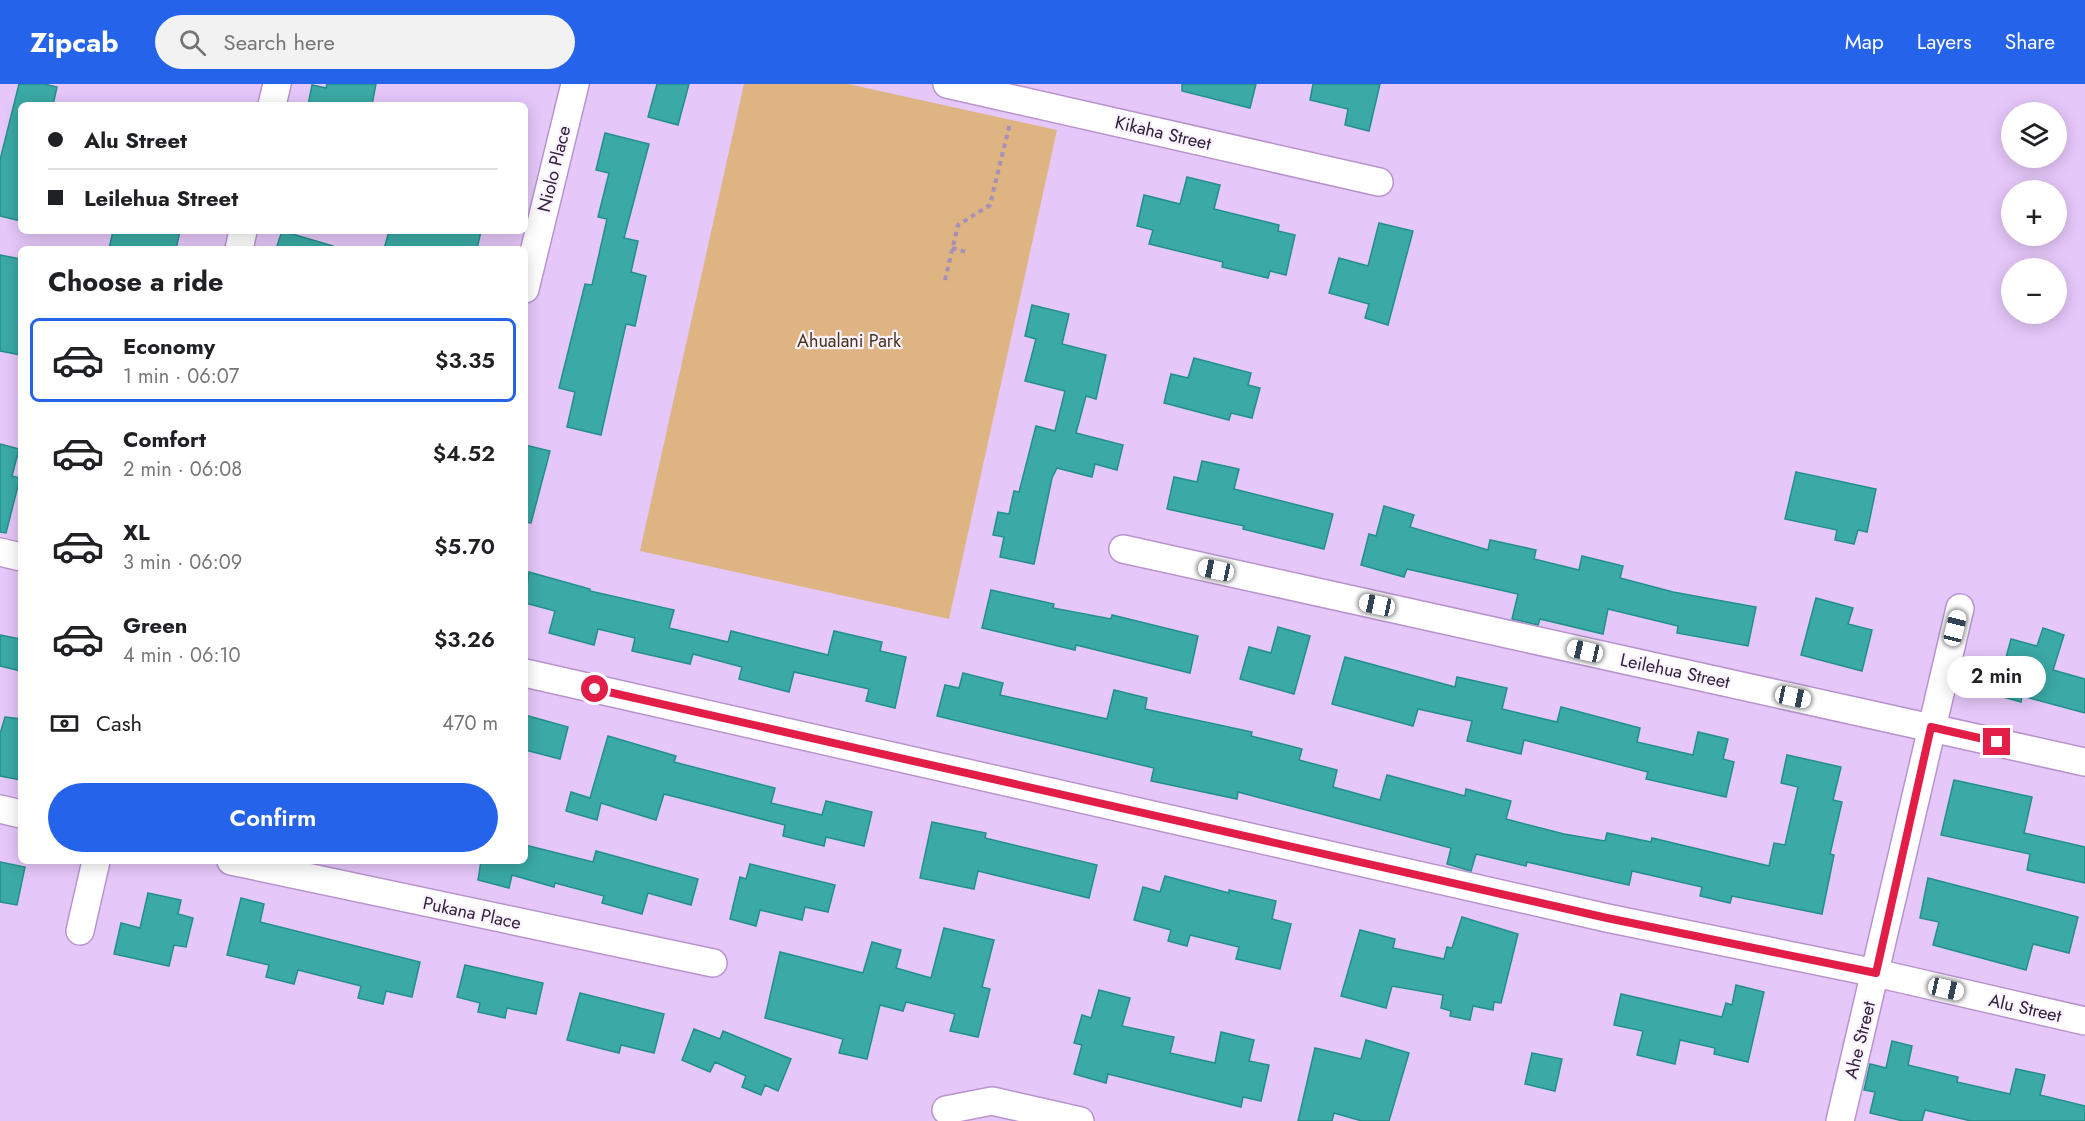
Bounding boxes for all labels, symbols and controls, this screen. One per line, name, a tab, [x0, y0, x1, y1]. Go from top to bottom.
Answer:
search box	[155, 15, 575, 69]
text: Zipcab	[30, 22, 119, 63]
icon: search	[176, 26, 209, 59]
text: Search here	[224, 26, 335, 58]
text: Map	[1845, 27, 1884, 57]
text: Layers	[1917, 27, 1972, 57]
text: Share	[2005, 27, 2055, 57]
map controls	[2001, 102, 2067, 324]
button: layers	[2001, 102, 2067, 168]
street label: Kikaha Street	[1112, 109, 1214, 157]
street label: Niolo Place	[531, 123, 577, 215]
text: Alu Street	[84, 124, 187, 156]
button: +	[2001, 180, 2067, 246]
text: Leilehua Street	[84, 182, 238, 214]
button: −	[2001, 258, 2067, 324]
text: Choose a ride	[48, 262, 223, 301]
park label: Ahualani Park	[797, 328, 901, 354]
text: Economy	[123, 330, 215, 362]
icon: car	[51, 333, 105, 387]
text: $3.35	[435, 344, 495, 376]
text: 1 min · 06:07	[123, 362, 239, 391]
text: Comfort	[123, 423, 206, 455]
icon: car	[51, 426, 105, 480]
text: $4.52	[433, 437, 495, 469]
text: 2 min · 06:08	[123, 455, 242, 484]
text: XL	[123, 516, 150, 548]
icon: car	[51, 519, 105, 573]
text: $5.70	[434, 530, 495, 562]
text: 3 min · 06:09	[123, 548, 242, 577]
car	[1197, 557, 1235, 583]
car	[1358, 592, 1396, 618]
car	[1942, 608, 1968, 648]
text: Green	[123, 609, 187, 641]
icon: car	[51, 612, 105, 666]
text: $3.26	[434, 623, 495, 655]
car	[1565, 638, 1605, 664]
text: 4 min · 06:10	[123, 641, 240, 670]
street label: Leilehua Street	[1618, 647, 1733, 695]
callout: 2 min	[1948, 655, 2046, 697]
text: 2 min	[1971, 662, 2022, 691]
route start	[581, 675, 608, 702]
car	[1774, 684, 1812, 710]
icon: cash	[48, 707, 81, 740]
text: Cash	[96, 707, 142, 739]
text: 470 m	[442, 709, 498, 738]
route end	[1983, 728, 2010, 755]
button: Confirm	[48, 783, 498, 852]
street label: Pukana Place	[421, 890, 523, 936]
car	[1926, 976, 1966, 1002]
street label: Alu Street	[1986, 987, 2065, 1029]
street label: Ahe Street	[1838, 998, 1882, 1081]

